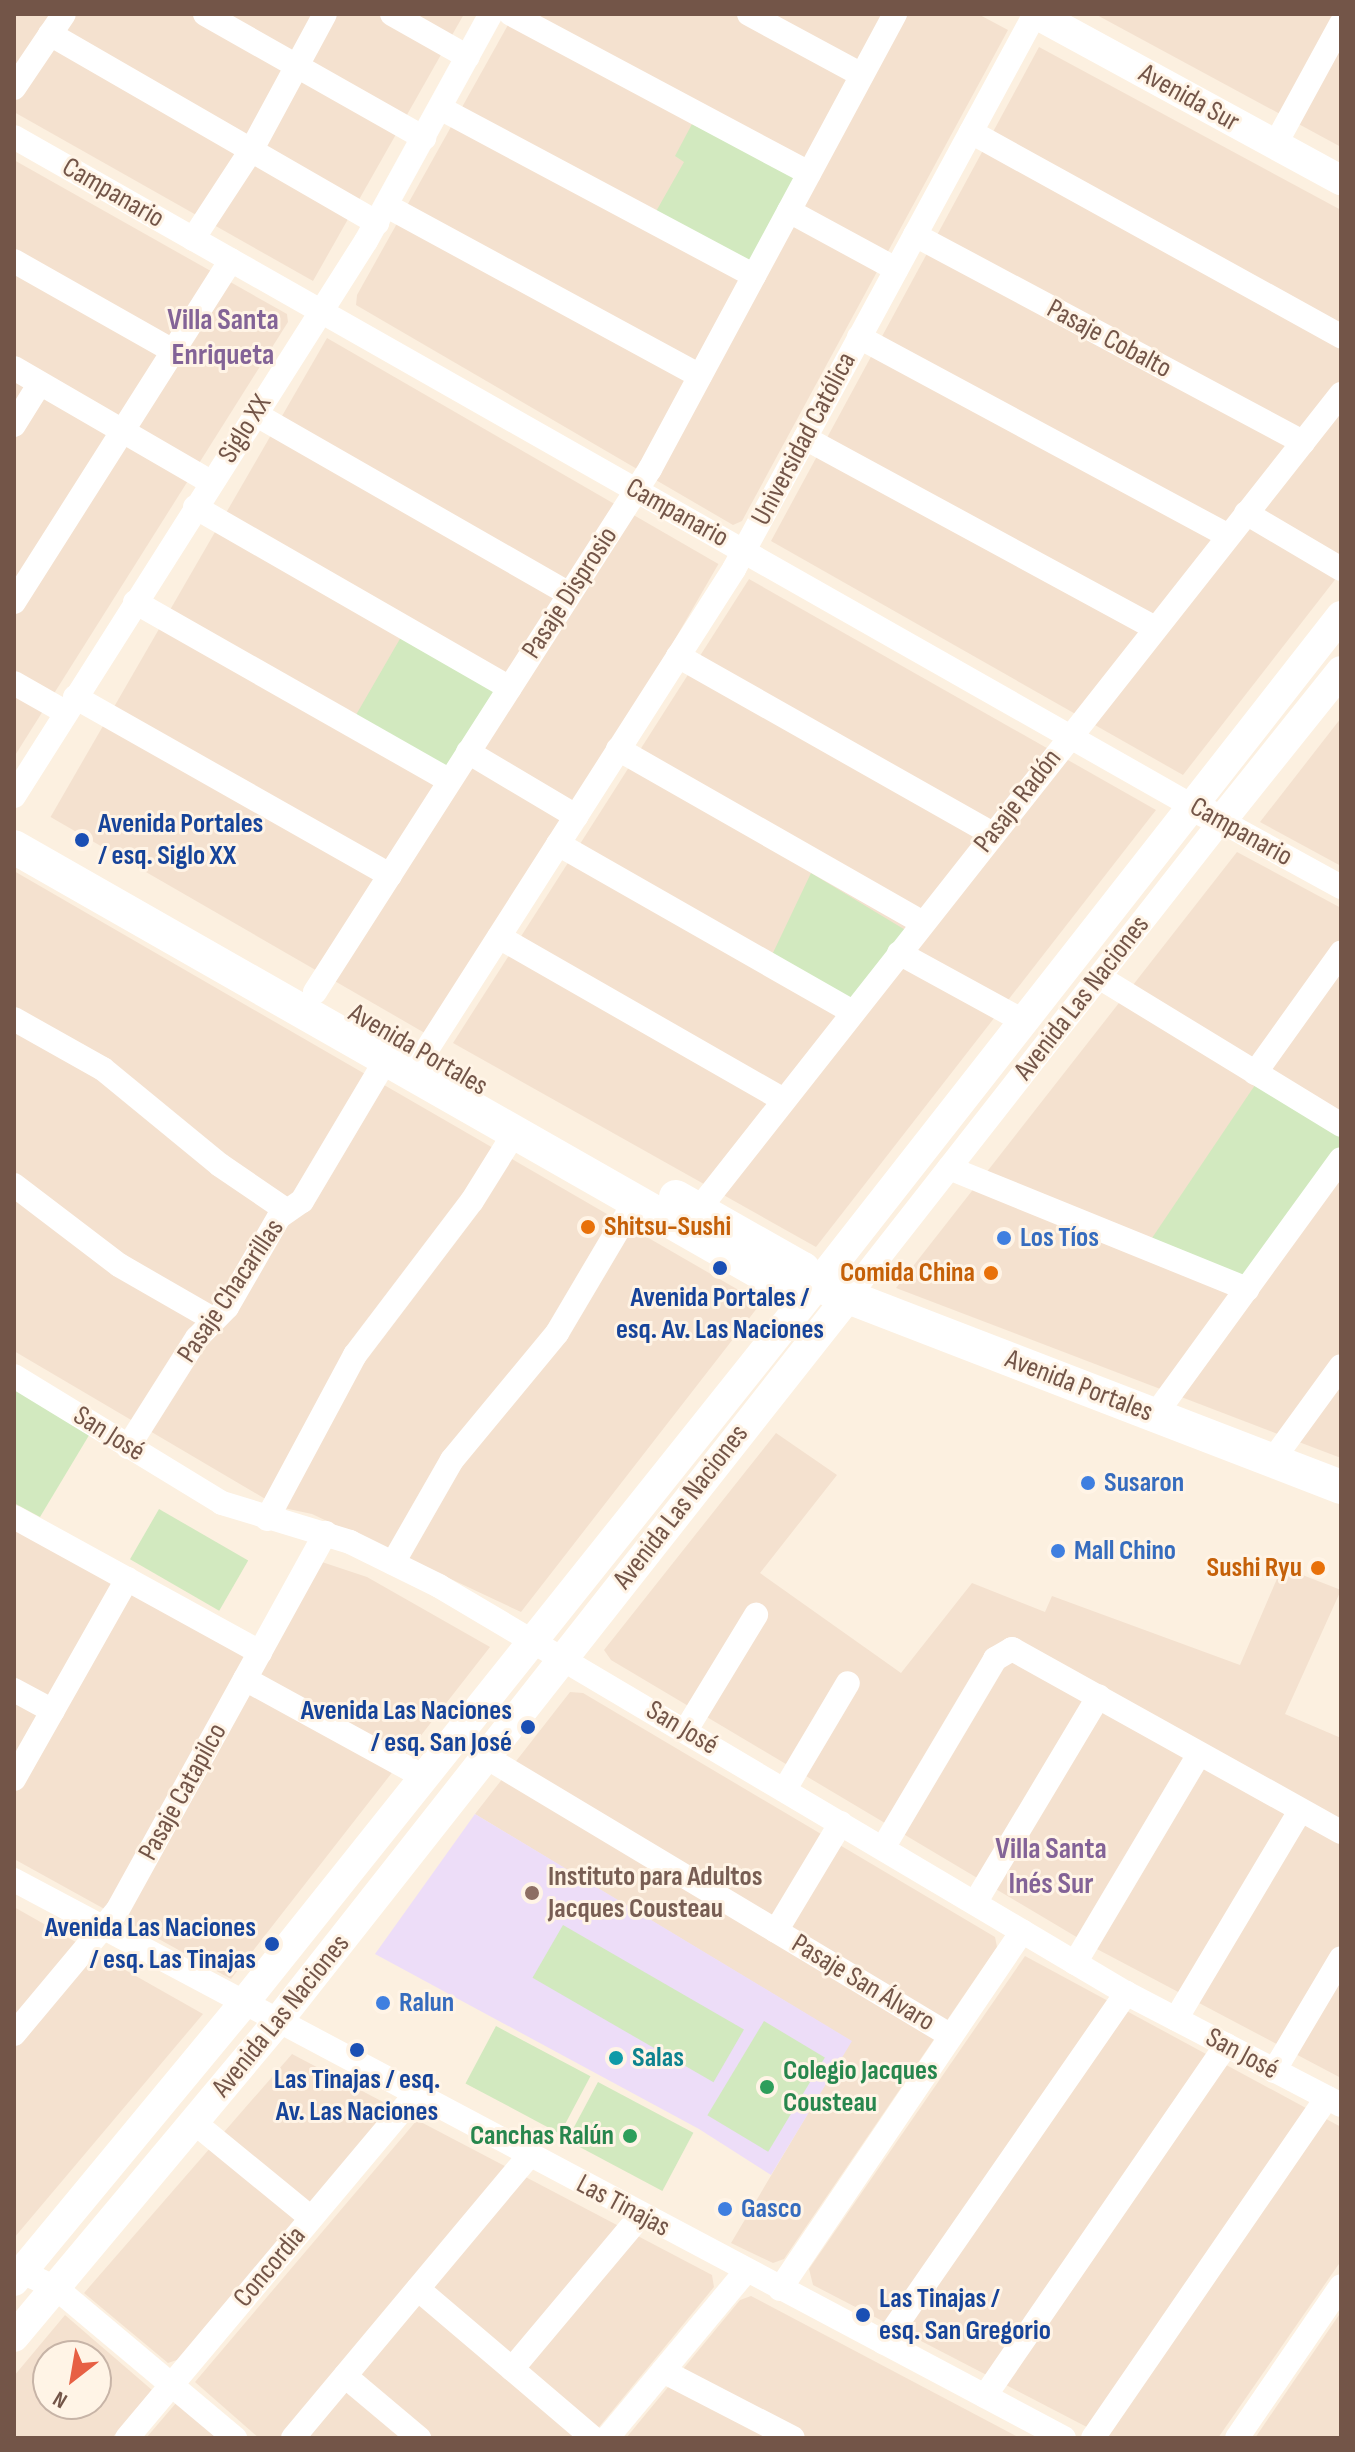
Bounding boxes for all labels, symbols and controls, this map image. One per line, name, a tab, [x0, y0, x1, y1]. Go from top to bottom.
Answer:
street label: Avenida Sur	[1133, 57, 1245, 139]
street label: Campanario	[56, 150, 170, 236]
street label: Pasaje Cobalto	[1041, 292, 1177, 386]
district label: Villa Santa Enriqueta	[167, 302, 279, 372]
street label: Universidad Católica	[744, 347, 864, 531]
street label: Siglo XX	[211, 389, 279, 469]
street label: Campanario	[620, 471, 734, 555]
street label: Pasaje Disprosio	[515, 521, 625, 665]
street label: Pasaje Radón	[967, 742, 1069, 860]
street label: Campanario	[1184, 790, 1298, 874]
place label: Avenida Portales / esq. Siglo XX	[98, 807, 263, 873]
marker: Avenida Portales / esq. Siglo XX	[73, 831, 91, 849]
street label: Avenida Las Naciones	[1007, 909, 1157, 1087]
street label: Avenida Portales	[342, 997, 494, 1103]
place label: Shitsu-Sushi	[604, 1210, 731, 1244]
street label: Pasaje Chacarillas	[171, 1213, 291, 1369]
marker: Shitsu-Sushi	[579, 1218, 597, 1236]
place label: Los Tíos	[1020, 1221, 1099, 1255]
marker: Los Tíos	[995, 1229, 1013, 1247]
place label: Comida China	[840, 1256, 975, 1290]
marker: Avenida Portales / esq. Av. Las Naciones	[711, 1259, 729, 1277]
marker: Comida China	[982, 1264, 1000, 1282]
place label: Avenida Portales / esq. Av. Las Naciones	[616, 1281, 824, 1347]
street label: Avenida Portales	[1001, 1343, 1157, 1429]
street label: San José	[67, 1399, 151, 1469]
street label: Avenida Las Naciones	[606, 1418, 756, 1596]
place label: Susaron	[1104, 1466, 1184, 1500]
marker: Susaron	[1079, 1474, 1097, 1492]
place label: Mall Chino	[1074, 1534, 1176, 1568]
marker: Mall Chino	[1049, 1542, 1067, 1560]
place label: Sushi Ryu	[1207, 1551, 1302, 1585]
marker: Sushi Ryu	[1309, 1559, 1327, 1577]
place label: Avenida Las Naciones / esq. San José	[301, 1694, 512, 1760]
street label: San José	[640, 1694, 724, 1762]
street label: Pasaje Catapilco	[132, 1718, 234, 1866]
marker: Avenida Las Naciones / esq. San José	[519, 1718, 537, 1736]
district label: Villa Santa Inés Sur	[995, 1831, 1107, 1902]
place label: Instituto para Adultos Jacques Cousteau	[548, 1860, 762, 1926]
marker: Instituto para Adultos Jacques Cousteau	[523, 1884, 541, 1902]
place label: Avenida Las Naciones / esq. Las Tinajas	[45, 1911, 256, 1977]
street label: Pasaje San Álvaro	[785, 1927, 941, 2039]
street label: Avenida Las Naciones	[205, 1928, 357, 2104]
marker: Avenida Las Naciones / esq. Las Tinajas	[263, 1935, 281, 1953]
place label: Ralun	[399, 1986, 454, 2020]
marker: Ralun	[374, 1994, 392, 2012]
street label: San José	[1200, 2021, 1284, 2087]
marker: Las Tinajas / esq. Av. Las Naciones	[348, 2041, 366, 2059]
place label: Salas	[632, 2041, 684, 2075]
marker: Salas	[607, 2049, 625, 2067]
place label: Colegio Jacques Cousteau	[783, 2054, 938, 2120]
place label: Las Tinajas / esq. Av. Las Naciones	[274, 2063, 440, 2129]
marker: Colegio Jacques Cousteau	[758, 2078, 776, 2096]
place label: Canchas Ralún	[470, 2119, 614, 2153]
marker: Canchas Ralún	[621, 2127, 639, 2145]
street label: Las Tinajas	[571, 2167, 675, 2245]
place label: Gasco	[741, 2192, 802, 2226]
marker: Gasco	[716, 2200, 734, 2218]
street label: Concordia	[227, 2220, 313, 2314]
place label: Las Tinajas / esq. San Gregorio	[879, 2282, 1051, 2348]
marker: Las Tinajas / esq. San Gregorio	[854, 2306, 872, 2324]
north arrow	[32, 2340, 112, 2420]
text: N	[48, 2385, 72, 2414]

